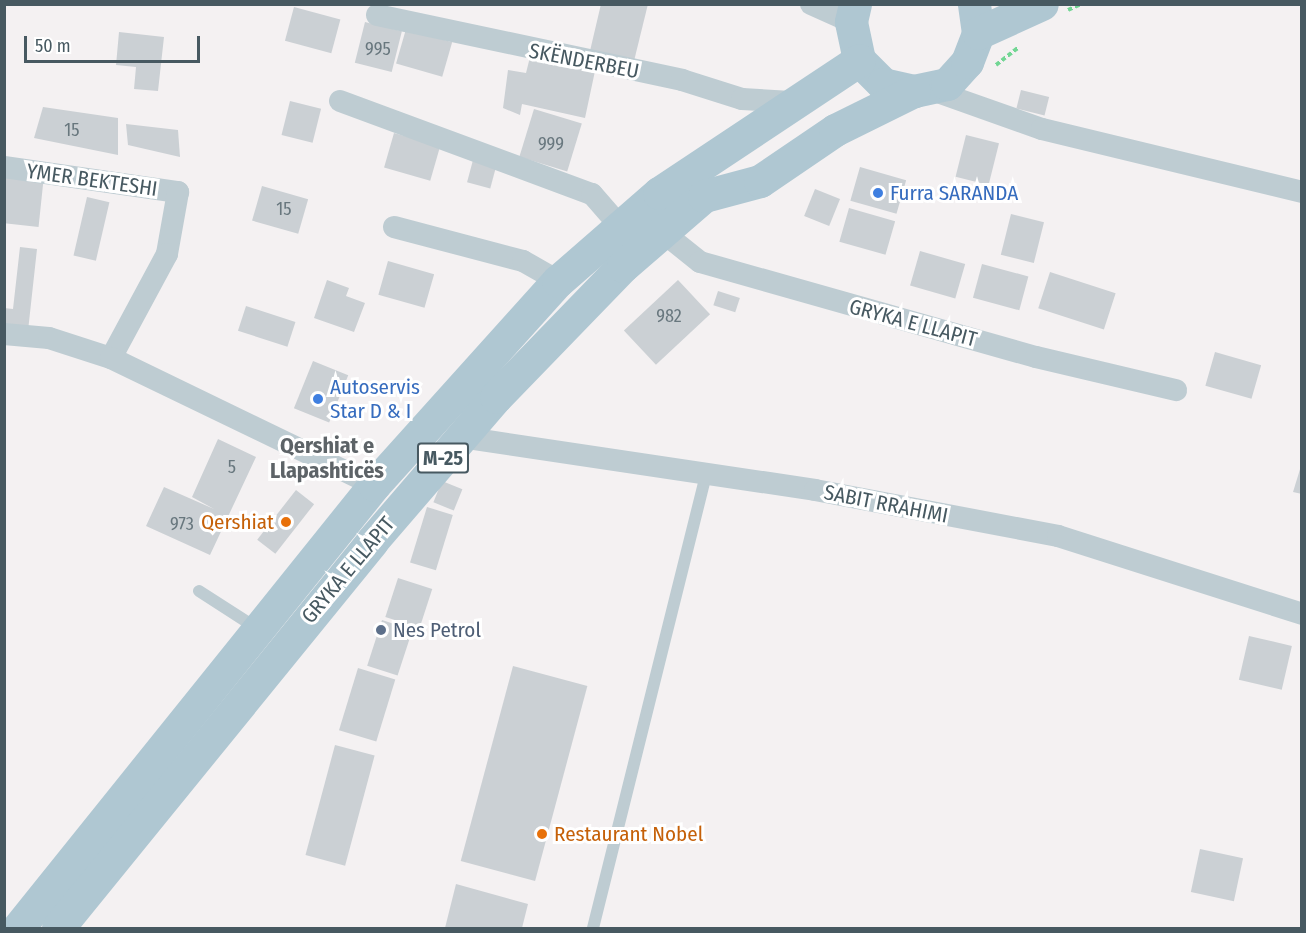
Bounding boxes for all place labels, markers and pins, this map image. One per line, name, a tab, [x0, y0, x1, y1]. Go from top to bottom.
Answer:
place label: Furra SARANDA	[890, 180, 1018, 206]
marker: Furra SARANDA	[871, 186, 885, 200]
place label: Autoservis Star D & I	[330, 374, 420, 424]
marker: Autoservis Star D & I	[311, 392, 325, 406]
place label: Qershiat	[201, 509, 274, 535]
marker: Qershiat	[279, 515, 293, 529]
place label: Nes Petrol	[393, 617, 481, 643]
marker: Nes Petrol	[374, 623, 388, 637]
place label: Restaurant Nobel	[554, 821, 703, 847]
marker: Restaurant Nobel	[535, 827, 549, 841]

